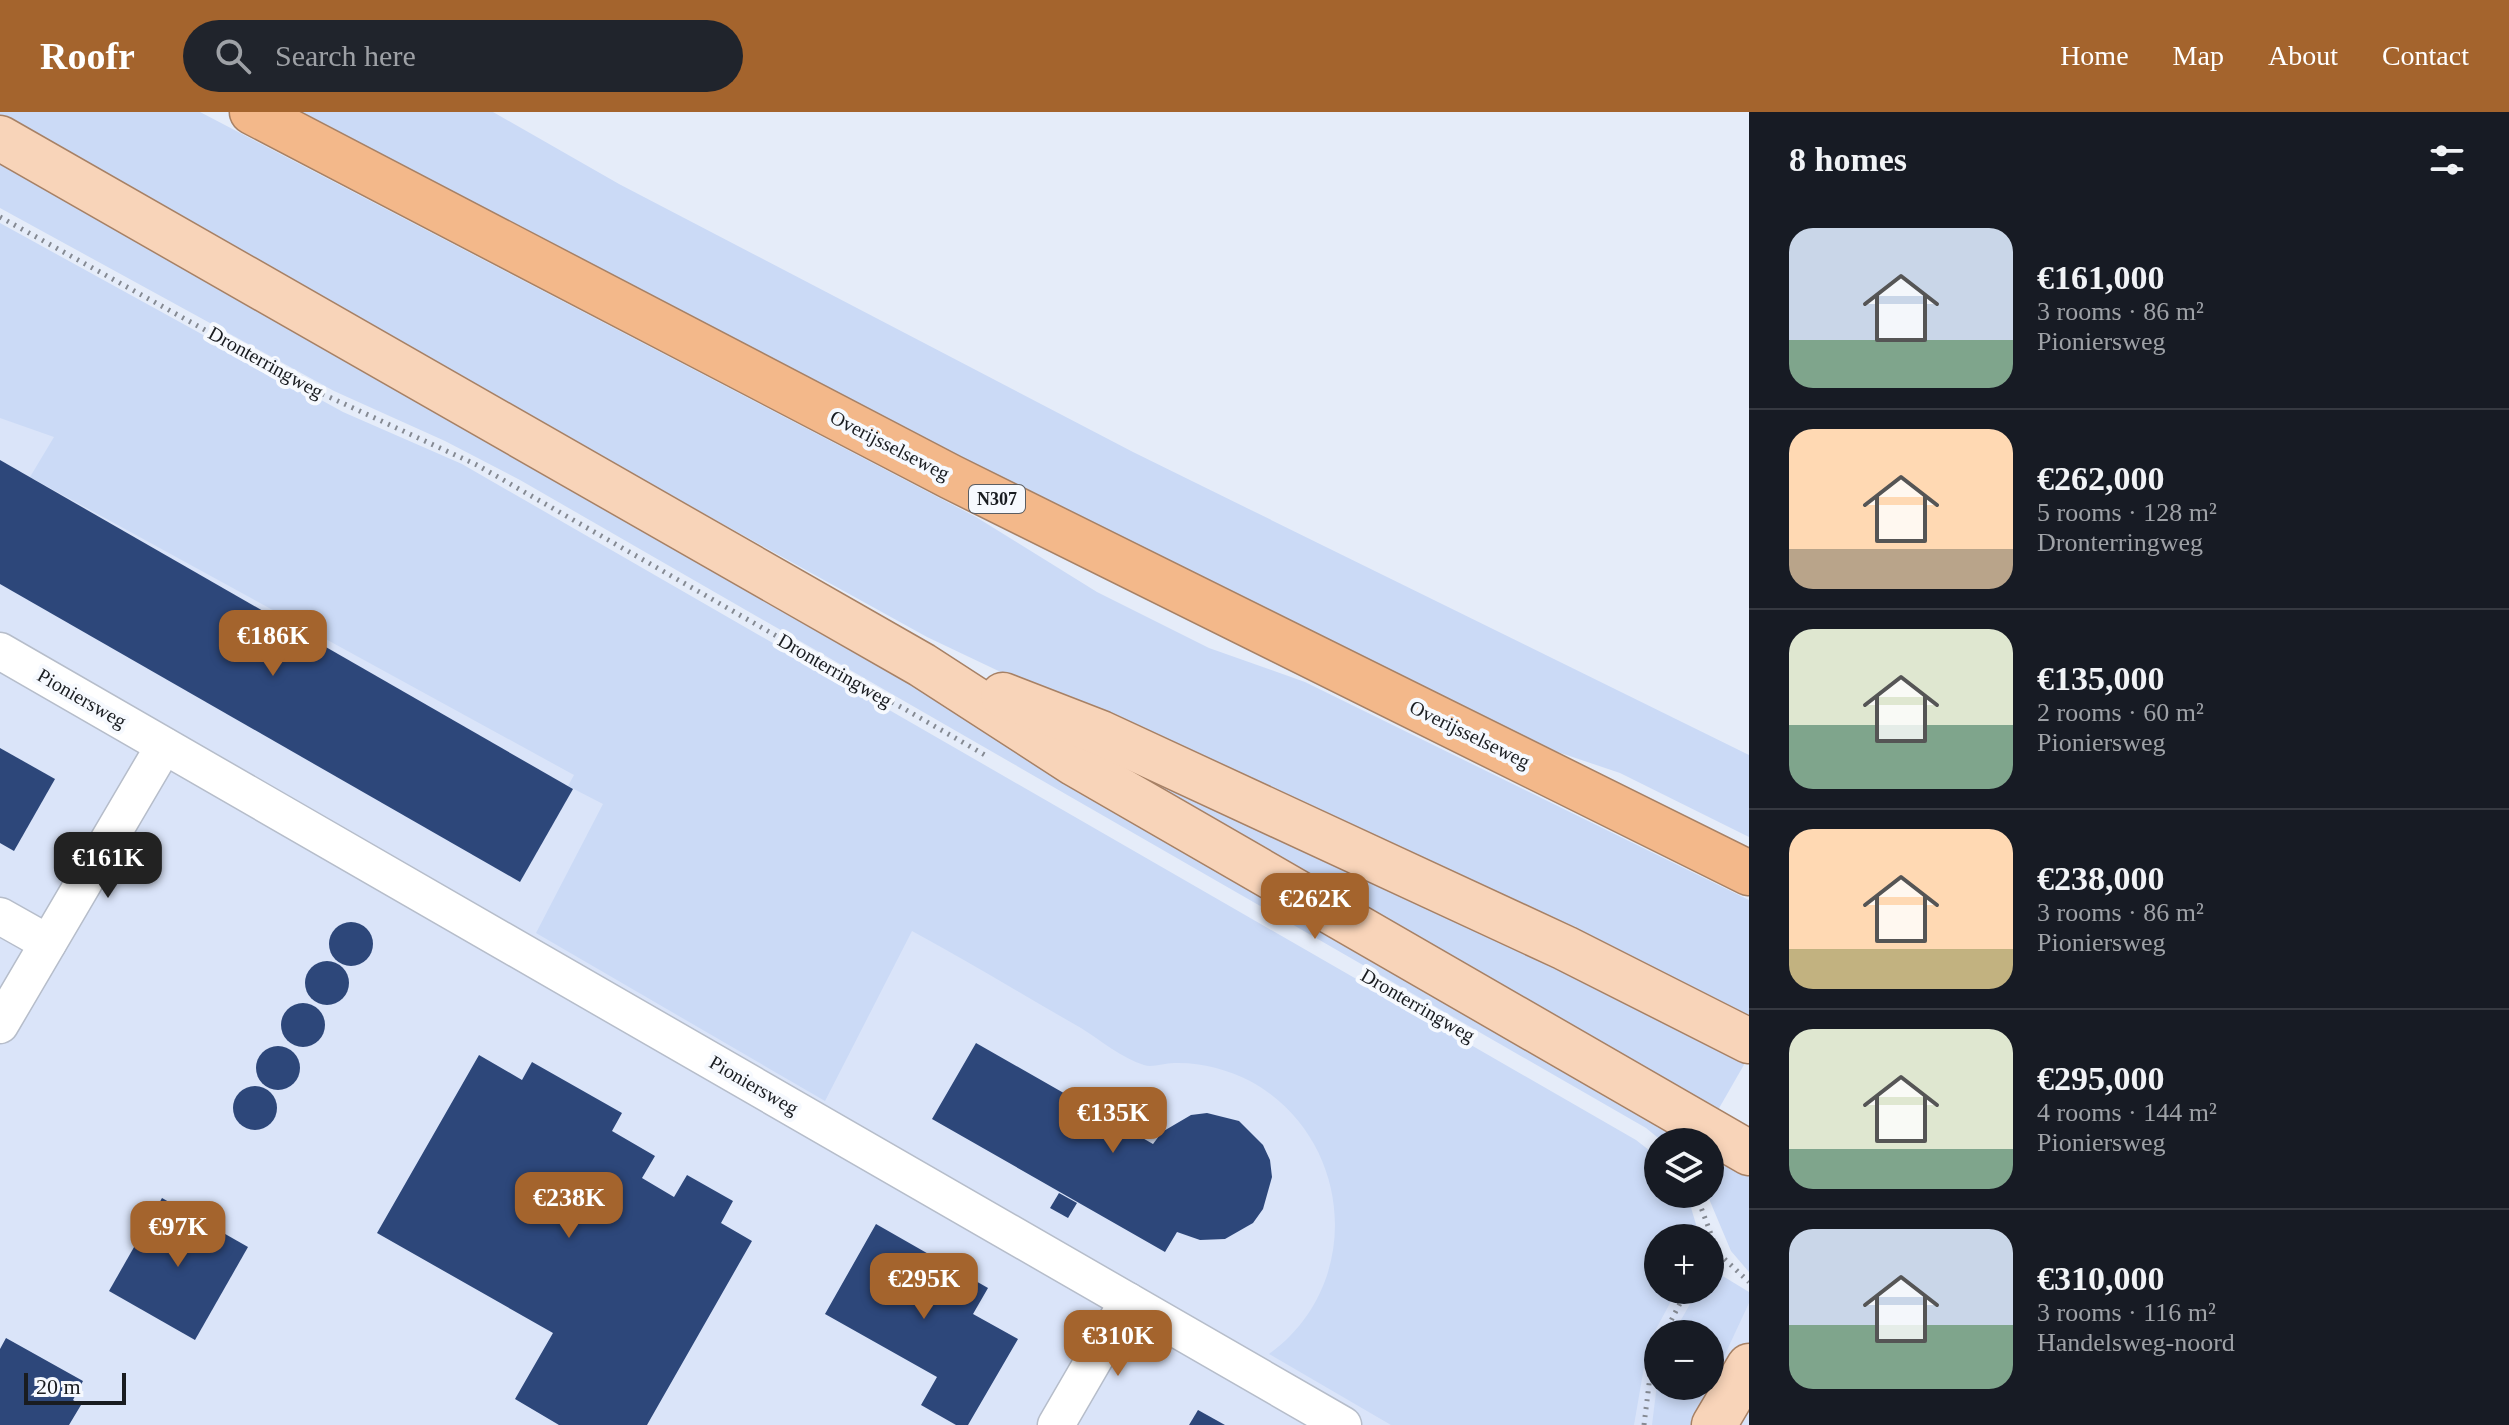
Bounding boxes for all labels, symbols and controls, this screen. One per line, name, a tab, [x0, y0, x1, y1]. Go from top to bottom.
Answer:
search box	[183, 20, 743, 92]
icon: search	[211, 34, 255, 78]
text: Roofr	[40, 35, 135, 77]
text: Search here	[275, 39, 416, 72]
text: Home	[2060, 40, 2129, 71]
text: Map	[2173, 40, 2224, 71]
text: About	[2268, 40, 2338, 71]
text: Contact	[2382, 40, 2469, 71]
icon: filters	[2425, 138, 2469, 182]
text: 8 homes	[1789, 141, 1907, 178]
text: €161,000	[2037, 259, 2165, 296]
icon: home	[1853, 260, 1949, 356]
text: 3 rooms · 86 m²	[2037, 297, 2204, 326]
street label: Dronterringweg	[204, 321, 327, 403]
text: Pioniersweg	[2037, 327, 2166, 356]
street label: Overijsselseweg	[826, 405, 953, 485]
text: €262,000	[2037, 460, 2165, 497]
icon: home	[1853, 461, 1949, 557]
road number: N307	[969, 485, 1025, 513]
text: 5 rooms · 128 m²	[2037, 498, 2217, 527]
text: Dronterringweg	[2037, 528, 2203, 557]
pin: €186K	[217, 610, 329, 678]
text: €186K	[237, 621, 309, 650]
street label: Dronterringweg	[774, 629, 896, 712]
text: €135,000	[2037, 660, 2165, 697]
icon: home	[1853, 661, 1949, 757]
street label: Pioniersweg	[33, 664, 130, 733]
street label: Overijsselseweg	[1406, 695, 1534, 774]
text: 2 rooms · 60 m²	[2037, 698, 2204, 727]
text: Pioniersweg	[2037, 728, 2166, 757]
pin: €161K	[52, 832, 164, 900]
text: €161K	[72, 843, 144, 872]
text: €238,000	[2037, 860, 2165, 897]
icon: home	[1853, 861, 1949, 957]
pin: €262K	[1259, 873, 1371, 941]
text: €262K	[1279, 884, 1351, 913]
text: 3 rooms · 86 m²	[2037, 898, 2204, 927]
text: Pioniersweg	[2037, 928, 2166, 957]
street label: Dronterringweg	[1357, 964, 1479, 1047]
street label: Pioniersweg	[705, 1051, 802, 1120]
text: €295,000	[2037, 1060, 2165, 1097]
icon: home	[1853, 1061, 1949, 1157]
pin: €135K	[1057, 1087, 1169, 1155]
text: €135K	[1077, 1098, 1149, 1127]
text: 4 rooms · 144 m²	[2037, 1098, 2217, 1127]
map controls	[1644, 1128, 1724, 1400]
button: layers	[1644, 1128, 1724, 1208]
text: Pioniersweg	[2037, 1128, 2166, 1157]
pin: €238K	[513, 1172, 625, 1240]
text: €238K	[533, 1183, 605, 1212]
pin: €97K	[131, 1201, 225, 1269]
text: €97K	[148, 1212, 208, 1241]
button: +	[1644, 1224, 1724, 1304]
pin: €295K	[868, 1253, 980, 1321]
text: €310,000	[2037, 1260, 2165, 1297]
icon: home	[1853, 1261, 1949, 1357]
text: €295K	[888, 1264, 960, 1293]
text: 3 rooms · 116 m²	[2037, 1298, 2216, 1327]
pin: €310K	[1062, 1310, 1174, 1378]
button: −	[1644, 1320, 1724, 1400]
text: €310K	[1082, 1321, 1154, 1350]
text: Handelsweg-noord	[2037, 1328, 2235, 1357]
scale bar	[24, 1369, 126, 1405]
text: 20 m	[36, 1374, 81, 1399]

